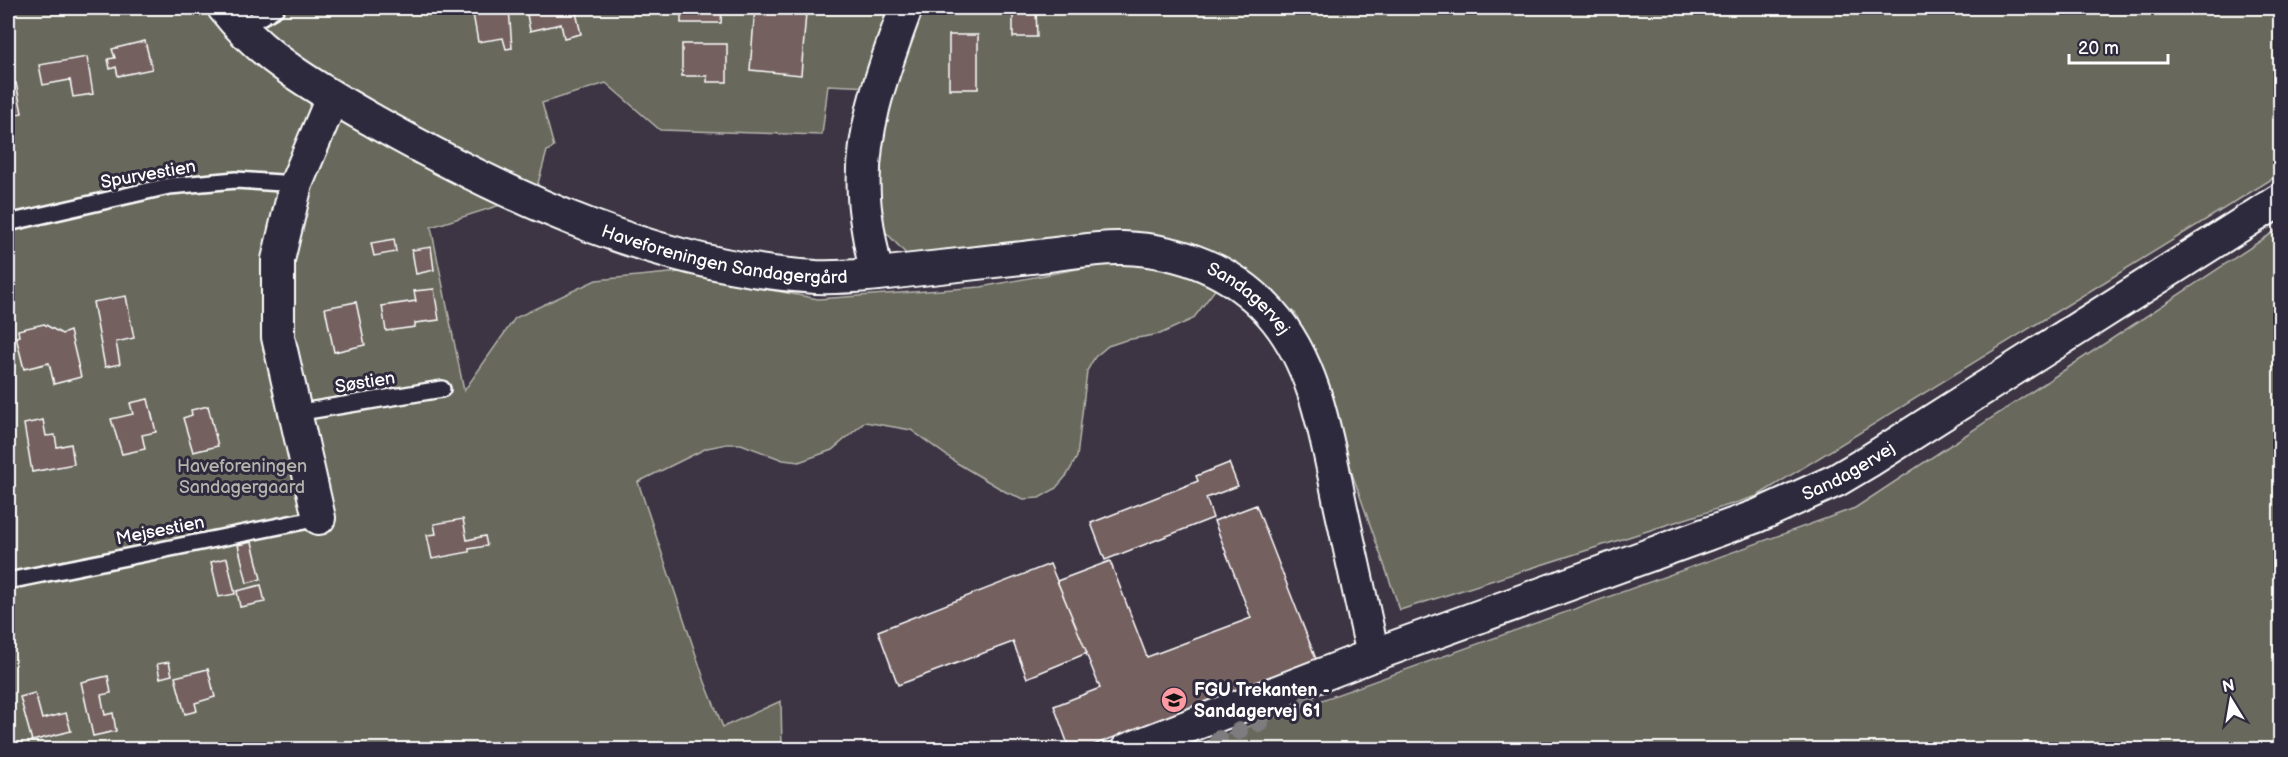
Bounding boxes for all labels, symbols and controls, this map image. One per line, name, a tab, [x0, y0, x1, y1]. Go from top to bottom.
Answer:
scale bar	[2069, 27, 2168, 65]
text: 20 m	[2078, 38, 2119, 59]
street label: Spurvestien	[99, 156, 197, 193]
street label: Haveforeningen Sandagergård	[599, 221, 848, 288]
street label: Sandagervej	[1204, 258, 1294, 339]
street label: Søstien	[334, 367, 397, 398]
street label: Sandagervej	[1799, 437, 1899, 505]
park label: Haveforeningen Sandagergaard	[177, 456, 307, 498]
street label: Mejsestien	[114, 512, 206, 549]
north arrow	[2201, 670, 2261, 730]
text: N	[2221, 676, 2236, 697]
place label: FGU Trekanten - Sandagervej 61	[1194, 680, 1330, 722]
school or university icon: FGU Trekanten - Sandagervej 61	[1159, 685, 1189, 715]

